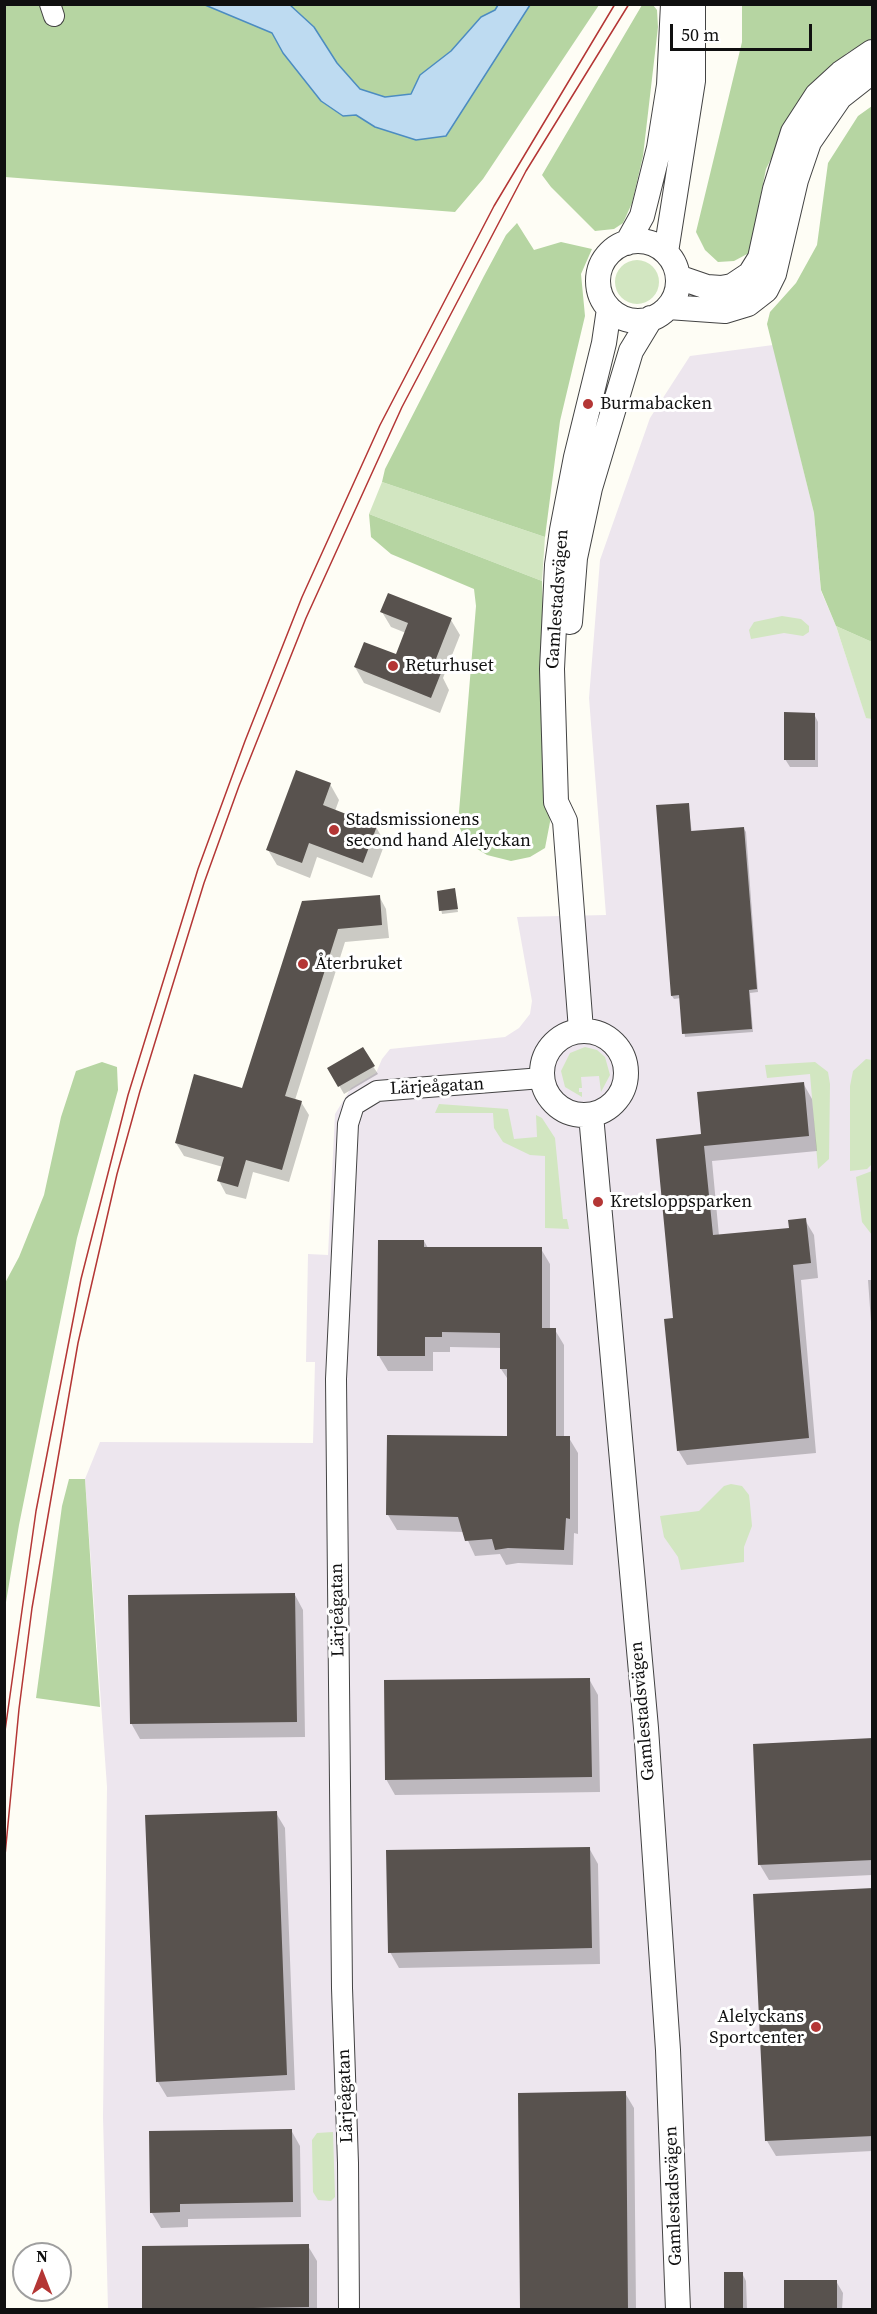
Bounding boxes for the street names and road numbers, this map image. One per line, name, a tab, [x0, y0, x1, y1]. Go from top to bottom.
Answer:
street label: Gamlestadsvägen	[542, 528, 574, 670]
street label: Lärjeågatan	[389, 1074, 485, 1100]
street label: Lärjeågatan	[326, 1563, 350, 1657]
street label: Gamlestadsvägen	[626, 1640, 660, 1782]
street label: Lärjeågatan	[334, 2048, 358, 2144]
street label: Gamlestadsvägen	[661, 2126, 687, 2266]

